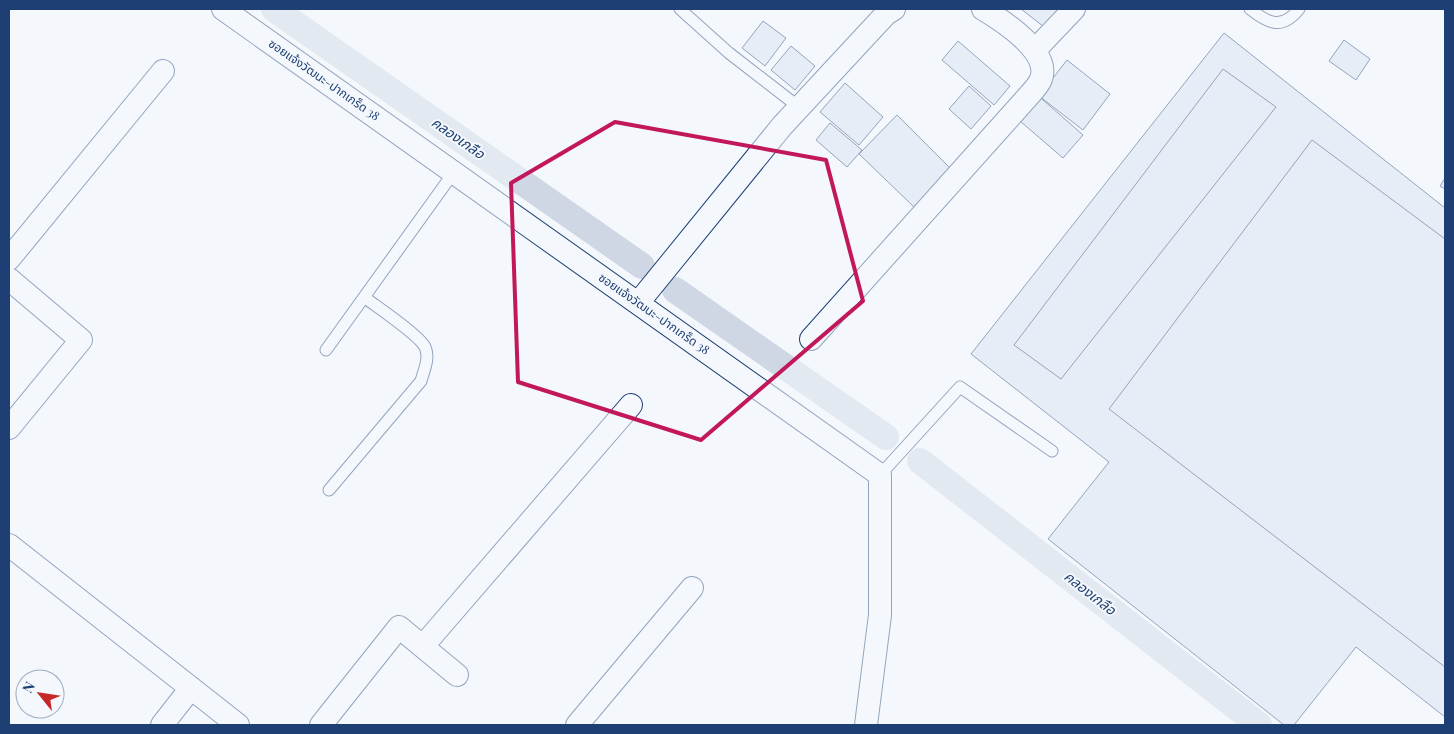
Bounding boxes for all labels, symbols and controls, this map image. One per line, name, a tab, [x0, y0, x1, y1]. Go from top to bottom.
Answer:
street label: ซอยแจ้งวัฒนะ-ปากเกร็ด 38	[266, 35, 383, 124]
water label: คลองเกลือ	[428, 112, 489, 163]
street label: ซอยแจ้งวัฒนะ-ปากเกร็ด 38	[596, 269, 713, 358]
water label: คลองเกลือ	[1061, 566, 1121, 619]
north arrow	[15, 669, 65, 719]
text: N	[18, 678, 39, 696]

